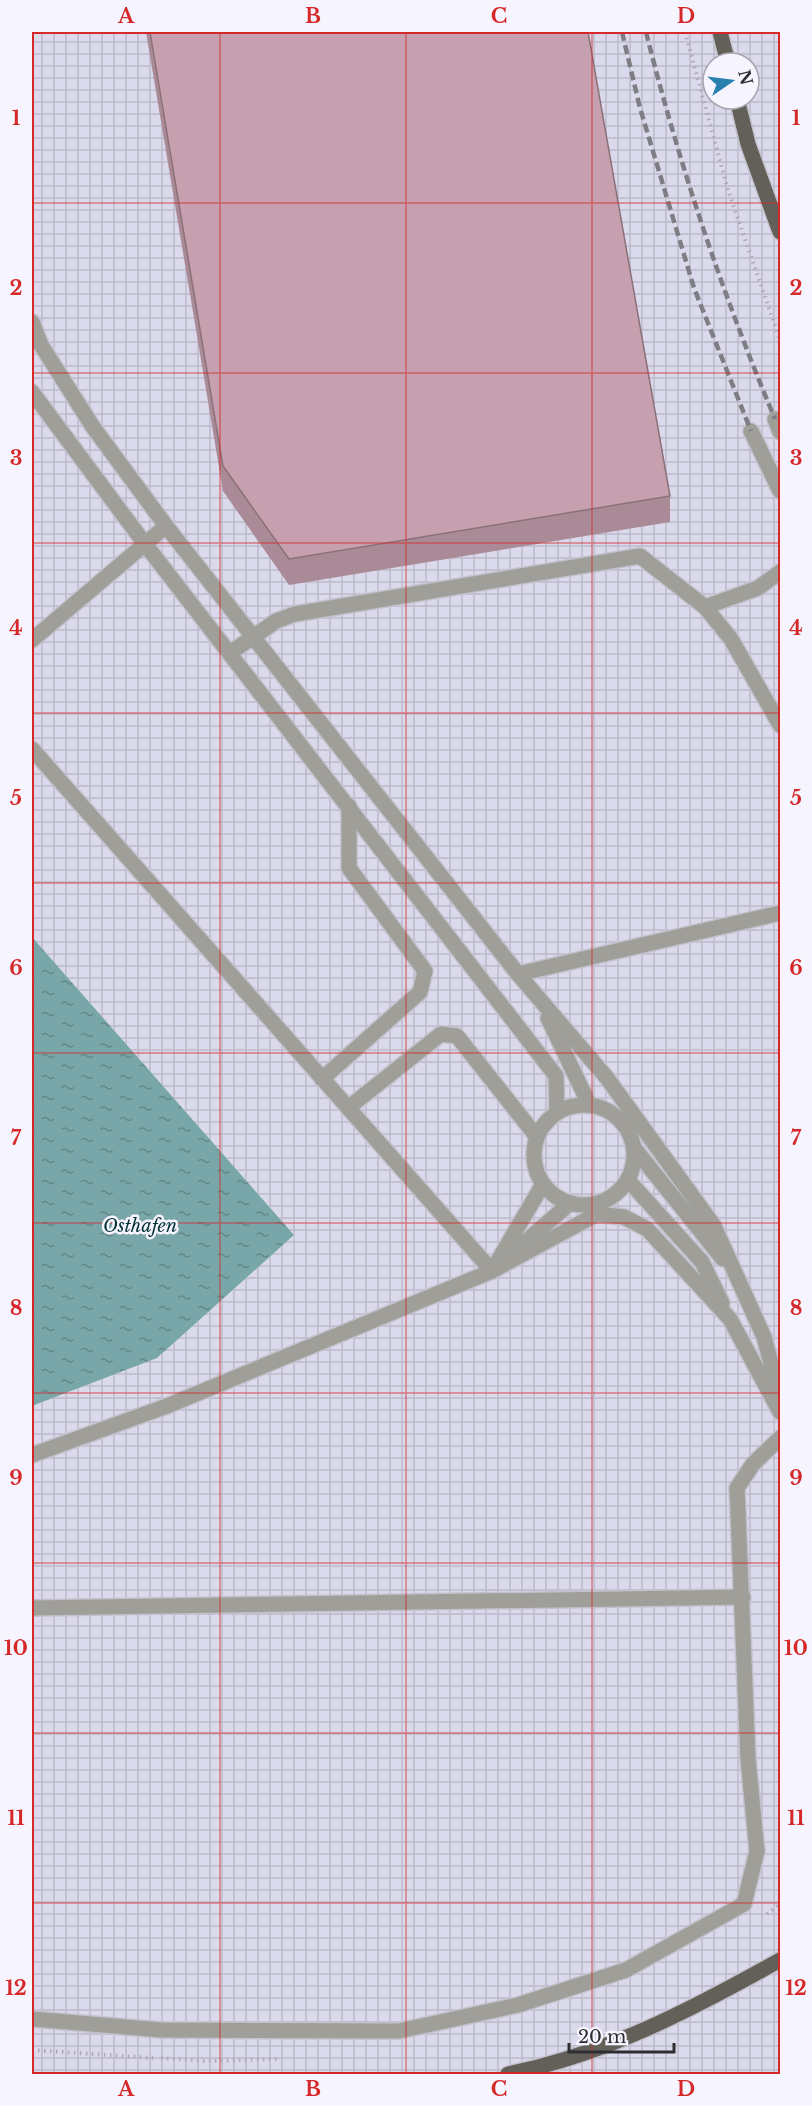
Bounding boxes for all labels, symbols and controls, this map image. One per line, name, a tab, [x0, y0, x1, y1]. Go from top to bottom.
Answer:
text: A	[117, 4, 135, 28]
text: B	[305, 4, 321, 28]
text: C	[491, 4, 507, 28]
text: D	[677, 4, 695, 28]
north arrow	[701, 51, 761, 111]
text: N	[734, 68, 757, 87]
text: 1	[12, 106, 21, 130]
text: 1	[792, 106, 801, 130]
text: 2	[9, 276, 23, 300]
text: 2	[789, 276, 803, 300]
text: 3	[10, 446, 22, 470]
text: 3	[790, 446, 802, 470]
text: 4	[9, 616, 23, 640]
text: 4	[789, 616, 803, 640]
text: 5	[10, 786, 22, 810]
text: 5	[790, 786, 802, 810]
text: 6	[9, 956, 23, 980]
text: 6	[789, 956, 803, 980]
text: 7	[11, 1126, 22, 1150]
text: 7	[791, 1126, 802, 1150]
water label: Osthafen	[103, 1215, 177, 1237]
text: 8	[10, 1296, 22, 1320]
text: 8	[790, 1296, 802, 1320]
text: 9	[9, 1466, 23, 1490]
text: 9	[789, 1466, 803, 1490]
text: 10	[4, 1636, 28, 1660]
text: 10	[784, 1636, 808, 1660]
text: 11	[7, 1806, 25, 1830]
text: 11	[787, 1806, 805, 1830]
text: 12	[5, 1976, 27, 2000]
text: 12	[785, 1976, 807, 2000]
scale bar	[569, 2016, 674, 2054]
text: 20 m	[578, 2026, 626, 2048]
text: A	[117, 2077, 135, 2101]
text: B	[305, 2077, 321, 2101]
text: C	[491, 2077, 507, 2101]
text: D	[677, 2077, 695, 2101]

